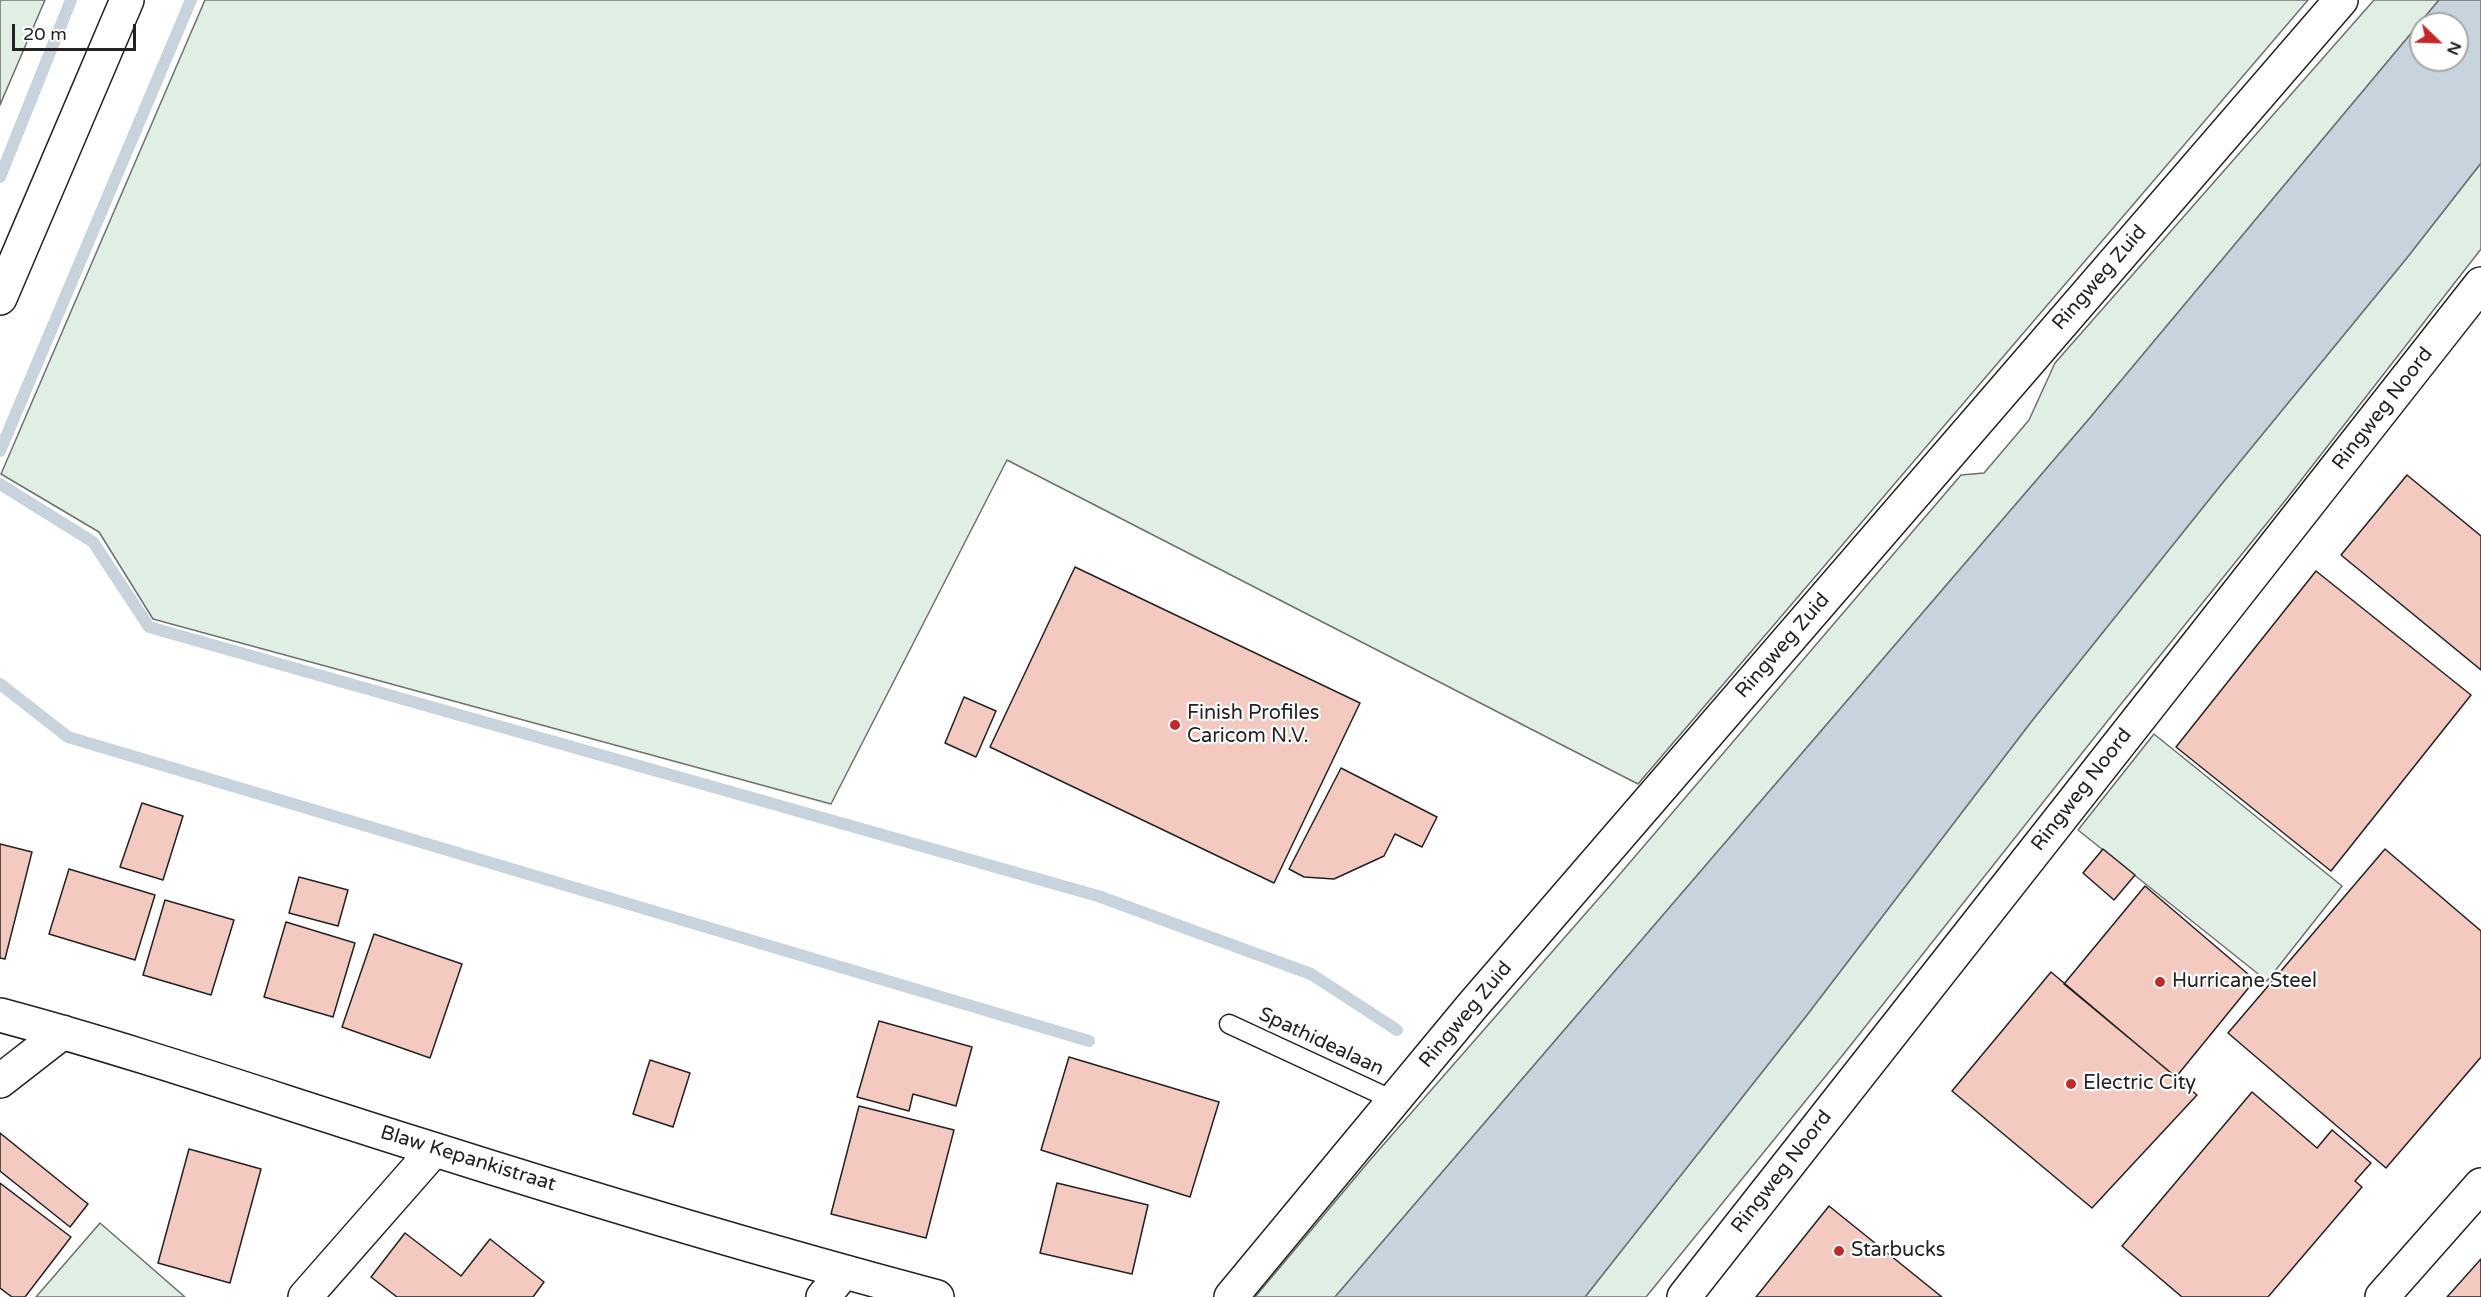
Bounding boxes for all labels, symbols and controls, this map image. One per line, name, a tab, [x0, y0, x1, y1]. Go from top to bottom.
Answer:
scale bar	[15, 12, 140, 50]
north arrow	[2409, 12, 2469, 72]
text: 20 m	[23, 23, 67, 45]
text: N	[2442, 38, 2465, 58]
street label: Ringweg Zuid	[2048, 221, 2152, 335]
street label: Ringweg Noord	[2328, 343, 2438, 475]
street label: Ringweg Zuid	[1731, 589, 1835, 703]
place label: Finish Profiles Caricom N.V.	[1187, 702, 1319, 749]
marker: Finish Profiles Caricom N.V.	[1168, 718, 1182, 732]
street label: Ringweg Noord	[2027, 724, 2137, 856]
street label: Ringweg Zuid	[1415, 957, 1517, 1073]
place label: Hurricane Steel	[2172, 970, 2317, 994]
marker: Hurricane Steel	[2153, 975, 2167, 989]
street label: Spathidealaan	[1255, 1003, 1387, 1081]
place label: Electric City	[2083, 1072, 2196, 1096]
marker: Electric City	[2064, 1077, 2078, 1091]
street label: Ringweg Noord	[1727, 1106, 1837, 1238]
street label: Blaw Kepankistraat	[377, 1121, 559, 1197]
place label: Starbucks	[1851, 1239, 1945, 1263]
marker: Starbucks	[1832, 1244, 1846, 1258]

